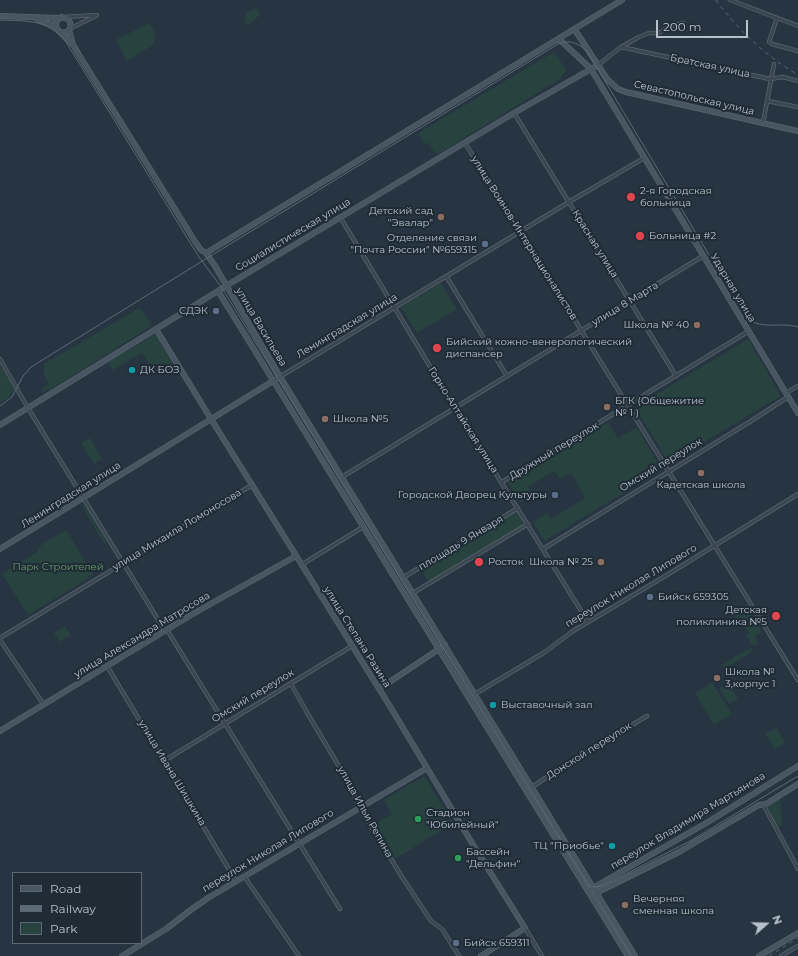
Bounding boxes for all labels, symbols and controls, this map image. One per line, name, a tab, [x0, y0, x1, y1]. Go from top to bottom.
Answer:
scale bar	[658, 12, 750, 38]
text: 200 m	[663, 19, 702, 34]
street label: Братская улица	[669, 52, 751, 80]
street label: Севастопольская улица	[632, 78, 756, 118]
street label: улица Воинов-Интернационалистов	[468, 154, 580, 322]
place label: 2-я Городская больница	[640, 185, 712, 208]
marker: 2-я Городская больница	[625, 191, 637, 203]
street label: Социалистическая улица	[233, 196, 353, 274]
place label: Детский сад "Эвалар"	[369, 205, 433, 228]
street label: Красная улица	[569, 208, 621, 280]
marker: Детский сад "Эвалар"	[436, 212, 446, 222]
marker: Больница #2	[634, 230, 646, 242]
place label: Больница #2	[649, 230, 716, 242]
place label: Отделение связи "Почта России" №659315	[350, 232, 477, 256]
marker: Отделение связи "Почта России" №659315	[480, 239, 490, 249]
street label: Ударная улица	[708, 251, 758, 325]
street label: улица 8 Марта	[590, 279, 660, 329]
street label: улица Васильева	[233, 285, 289, 369]
street label: Ленинградская улица	[294, 291, 400, 361]
place label: СДЭК	[179, 305, 208, 317]
marker: СДЭК	[211, 306, 221, 316]
place label: Школа № 40	[623, 319, 689, 331]
marker: Школа № 40	[692, 320, 702, 330]
place label: Бийский кожно-венерологический диспансер	[446, 336, 632, 360]
marker: Бийский кожно-венерологический диспансер	[431, 342, 443, 354]
place label: ДК БОЗ	[140, 364, 179, 376]
marker: ДК БОЗ	[127, 365, 137, 375]
street label: Горно-Алтайская улица	[425, 365, 501, 475]
place label: БГК (Общежитие № 1 )	[615, 395, 704, 418]
marker: БГК (Общежитие № 1 )	[602, 402, 612, 412]
place label: Школа №5	[333, 413, 388, 425]
marker: Школа №5	[320, 414, 330, 424]
street label: Дружный переулок	[507, 420, 601, 482]
street label: Омский переулок	[618, 436, 704, 494]
street label: Ленинградская улица	[19, 459, 123, 531]
marker: Кадетская школа	[696, 468, 706, 478]
place label: Кадетская школа	[657, 479, 745, 491]
street label: улица Михаила Ломоносова	[110, 487, 244, 573]
place label: Городской Дворец Культуры	[398, 489, 547, 501]
marker: Городской Дворец Культуры	[550, 490, 560, 500]
street label: площадь 9 Января	[416, 513, 506, 573]
street label: переулок Николая Липового	[563, 542, 699, 630]
marker: Росток	[473, 556, 485, 568]
place label: Росток	[488, 556, 524, 568]
place label: Школа № 25	[529, 556, 593, 568]
marker: Школа № 25	[596, 557, 606, 567]
park label: Парк Строителей	[12, 561, 104, 573]
street label: улица Степана Разина	[321, 584, 393, 690]
street label: улица Александра Матросова	[72, 590, 212, 680]
place label: Бийск 659305	[658, 591, 729, 603]
marker: Бийск 659305	[645, 592, 655, 602]
place label: Детская поликлиника №5	[676, 604, 767, 628]
marker: Детская поликлиника №5	[770, 610, 782, 622]
place label: Школа № 3,корпус 1	[725, 666, 776, 690]
street label: Омский переулок	[210, 667, 296, 725]
marker: Школа № 3,корпус 1	[712, 673, 722, 683]
place label: Выставочный зал	[501, 699, 592, 711]
marker: Выставочный зал	[488, 700, 498, 710]
street label: улица Ивана Шишкина	[136, 718, 208, 828]
street label: Донской переулок	[544, 720, 634, 782]
street label: улица Ильи Репина	[335, 764, 395, 860]
street label: переулок Владимира Мартьянова	[608, 770, 768, 872]
street label: переулок Николая Липового	[200, 807, 336, 895]
place label: Стадион "Юбилейный"	[426, 807, 499, 830]
marker: Стадион "Юбилейный"	[413, 814, 423, 824]
place label: ТЦ "Приобье"	[533, 840, 604, 852]
marker: ТЦ "Приобье"	[607, 841, 617, 851]
place label: Бассейн "Дельфин"	[466, 846, 520, 870]
marker: Бассейн "Дельфин"	[453, 853, 463, 863]
legend	[12, 872, 142, 944]
text: Road	[50, 881, 81, 896]
place label: Вечерняя сменная школа	[633, 893, 714, 916]
marker: Вечерняя сменная школа	[620, 900, 630, 910]
text: Railway	[50, 901, 96, 916]
north arrow	[746, 904, 786, 944]
text: N	[769, 913, 785, 926]
text: Park	[50, 921, 77, 936]
place label: Бийск 659311	[464, 937, 530, 949]
marker: Бийск 659311	[451, 938, 461, 948]

